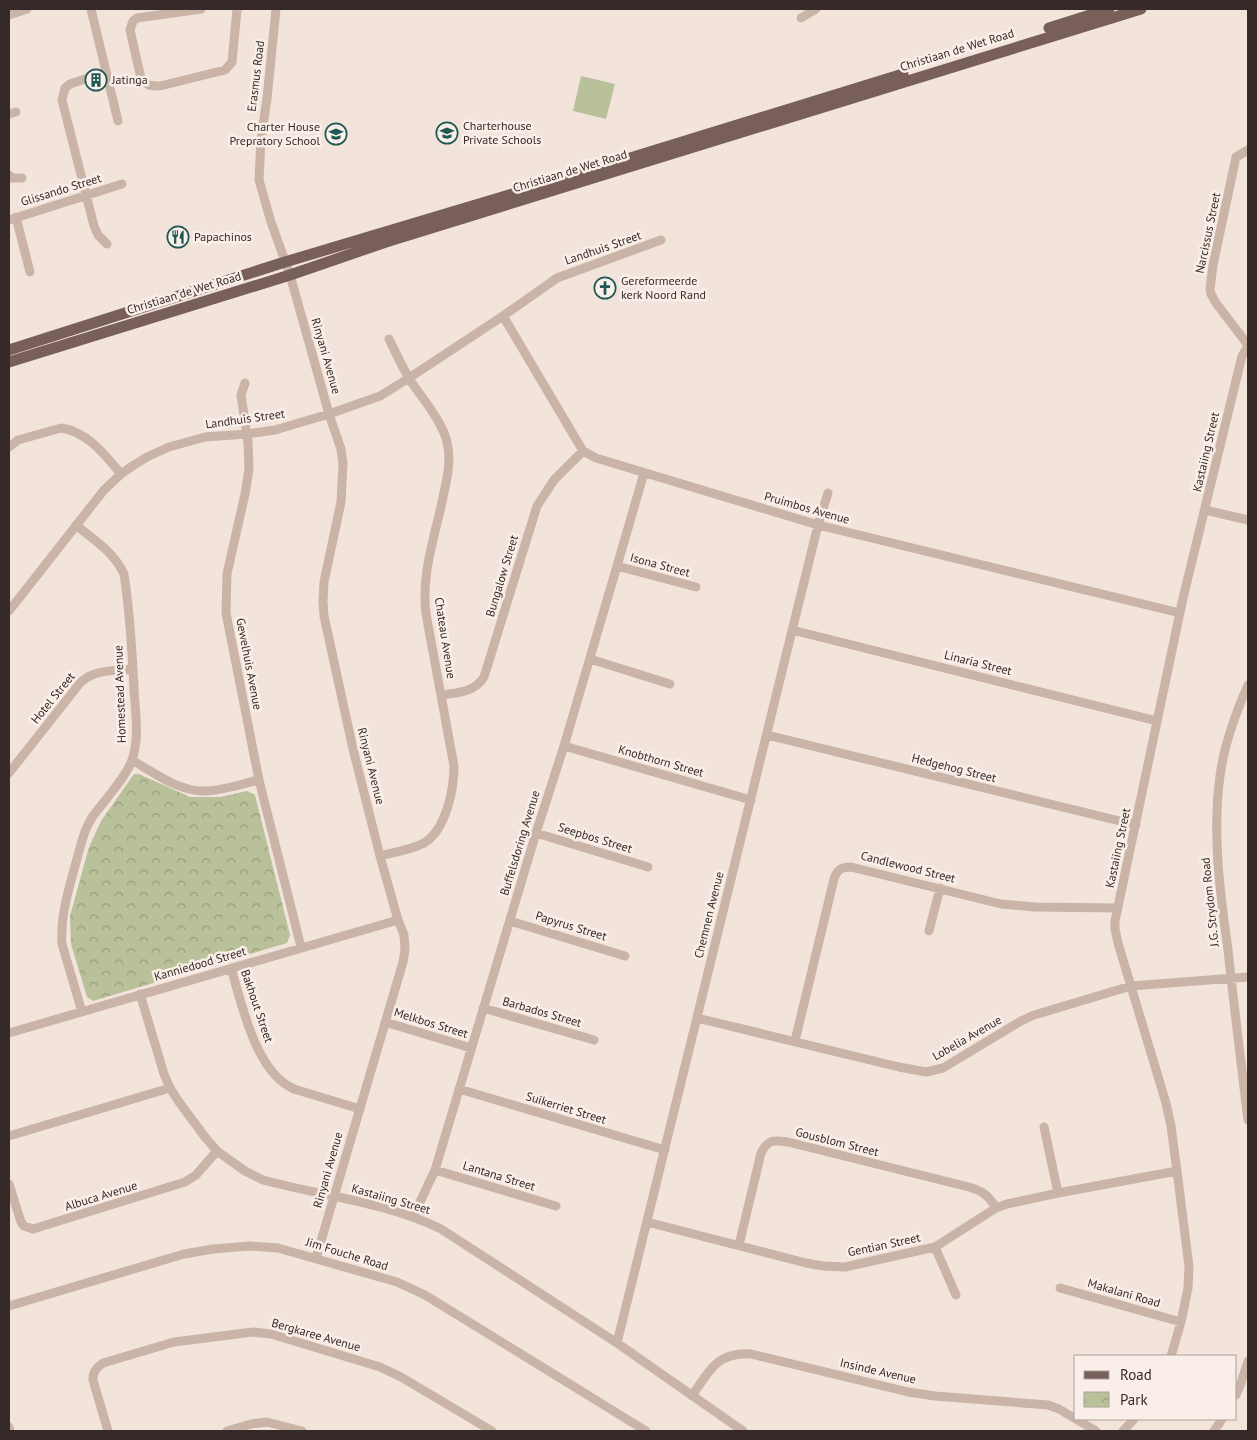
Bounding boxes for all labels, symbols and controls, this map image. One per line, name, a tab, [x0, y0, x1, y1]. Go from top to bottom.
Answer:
street label: Christiaan de Wet Road	[898, 25, 1016, 74]
street label: Erasmus Road	[244, 40, 267, 112]
building icon: Jatinga	[84, 68, 108, 92]
place label: Jatinga	[111, 72, 148, 87]
place label: Charterhouse Private Schools	[463, 118, 541, 147]
place label: Charter House Prepratory School	[229, 119, 320, 148]
school or university icon: Charterhouse Private Schools	[435, 121, 459, 145]
school or university icon: Charter House Prepratory School	[324, 122, 348, 146]
street label: Christiaan de Wet Road	[511, 146, 629, 195]
street label: Glissando Street	[19, 170, 103, 209]
street label: Narcissus Street	[1192, 191, 1223, 275]
restaurant icon: Papachinos	[166, 225, 190, 249]
street label: Landhuis Street	[563, 227, 643, 268]
place label: Papachinos	[194, 229, 252, 244]
street label: Christiaan de Wet Road	[125, 268, 243, 317]
place label: Gereformeerde kerk Noord Rand	[621, 273, 706, 302]
church icon: Gereformeerde kerk Noord Rand	[593, 276, 617, 300]
street label: Rinyani Avenue	[308, 316, 345, 396]
street label: Landhuis Street	[204, 406, 286, 432]
street label: Kastaiing Street	[1189, 411, 1222, 493]
street label: Pruimbos Avenue	[763, 488, 852, 527]
street label: Bungalow Street	[482, 533, 521, 619]
street label: Isona Street	[629, 549, 692, 580]
street label: Chateau Avenue	[432, 596, 459, 680]
street label: Gewelhuis Avenue	[233, 617, 266, 711]
street label: Homestead Avenue	[110, 645, 129, 743]
street label: Linaria Street	[943, 647, 1013, 678]
street label: Hotel Street	[27, 669, 78, 726]
street label: Rinyani Avenue	[355, 726, 388, 806]
street label: Knobthorn Street	[617, 741, 706, 780]
street label: Hedgehog Street	[910, 750, 998, 785]
street label: Buffelsdoring Avenue	[496, 788, 543, 897]
street label: Kastaiing Street	[1102, 807, 1133, 889]
street label: Seepbos Street	[556, 819, 634, 856]
street label: Candlewood Street	[859, 848, 957, 886]
street label: J.G. Strydom Road	[1197, 857, 1222, 948]
street label: Chemnen Avenue	[690, 870, 727, 960]
street label: Papyrus Street	[534, 908, 609, 943]
street label: Kanniedood Street	[152, 943, 248, 984]
street label: Bakhout Street	[238, 967, 277, 1044]
street label: Barbados Street	[501, 993, 583, 1030]
street label: Melkbos Street	[392, 1004, 470, 1041]
street label: Lobelia Avenue	[929, 1012, 1004, 1063]
street label: Suikerriet Street	[524, 1088, 608, 1127]
street label: Gousblom Street	[794, 1124, 880, 1159]
street label: Rinyani Avenue	[309, 1130, 346, 1210]
street label: Lantana Street	[461, 1157, 537, 1194]
street label: Albuca Avenue	[63, 1177, 139, 1214]
street label: Kastaiing Street	[350, 1180, 432, 1217]
street label: Gentian Street	[846, 1230, 921, 1260]
street label: Jim Fouche Road	[303, 1234, 390, 1273]
street label: Makalani Road	[1086, 1275, 1162, 1310]
street label: Bergkaree Avenue	[270, 1315, 362, 1354]
street label: Insinde Avenue	[839, 1354, 918, 1387]
legend	[1074, 1355, 1237, 1420]
text: Road	[1120, 1365, 1152, 1384]
text: Park	[1120, 1390, 1148, 1409]

